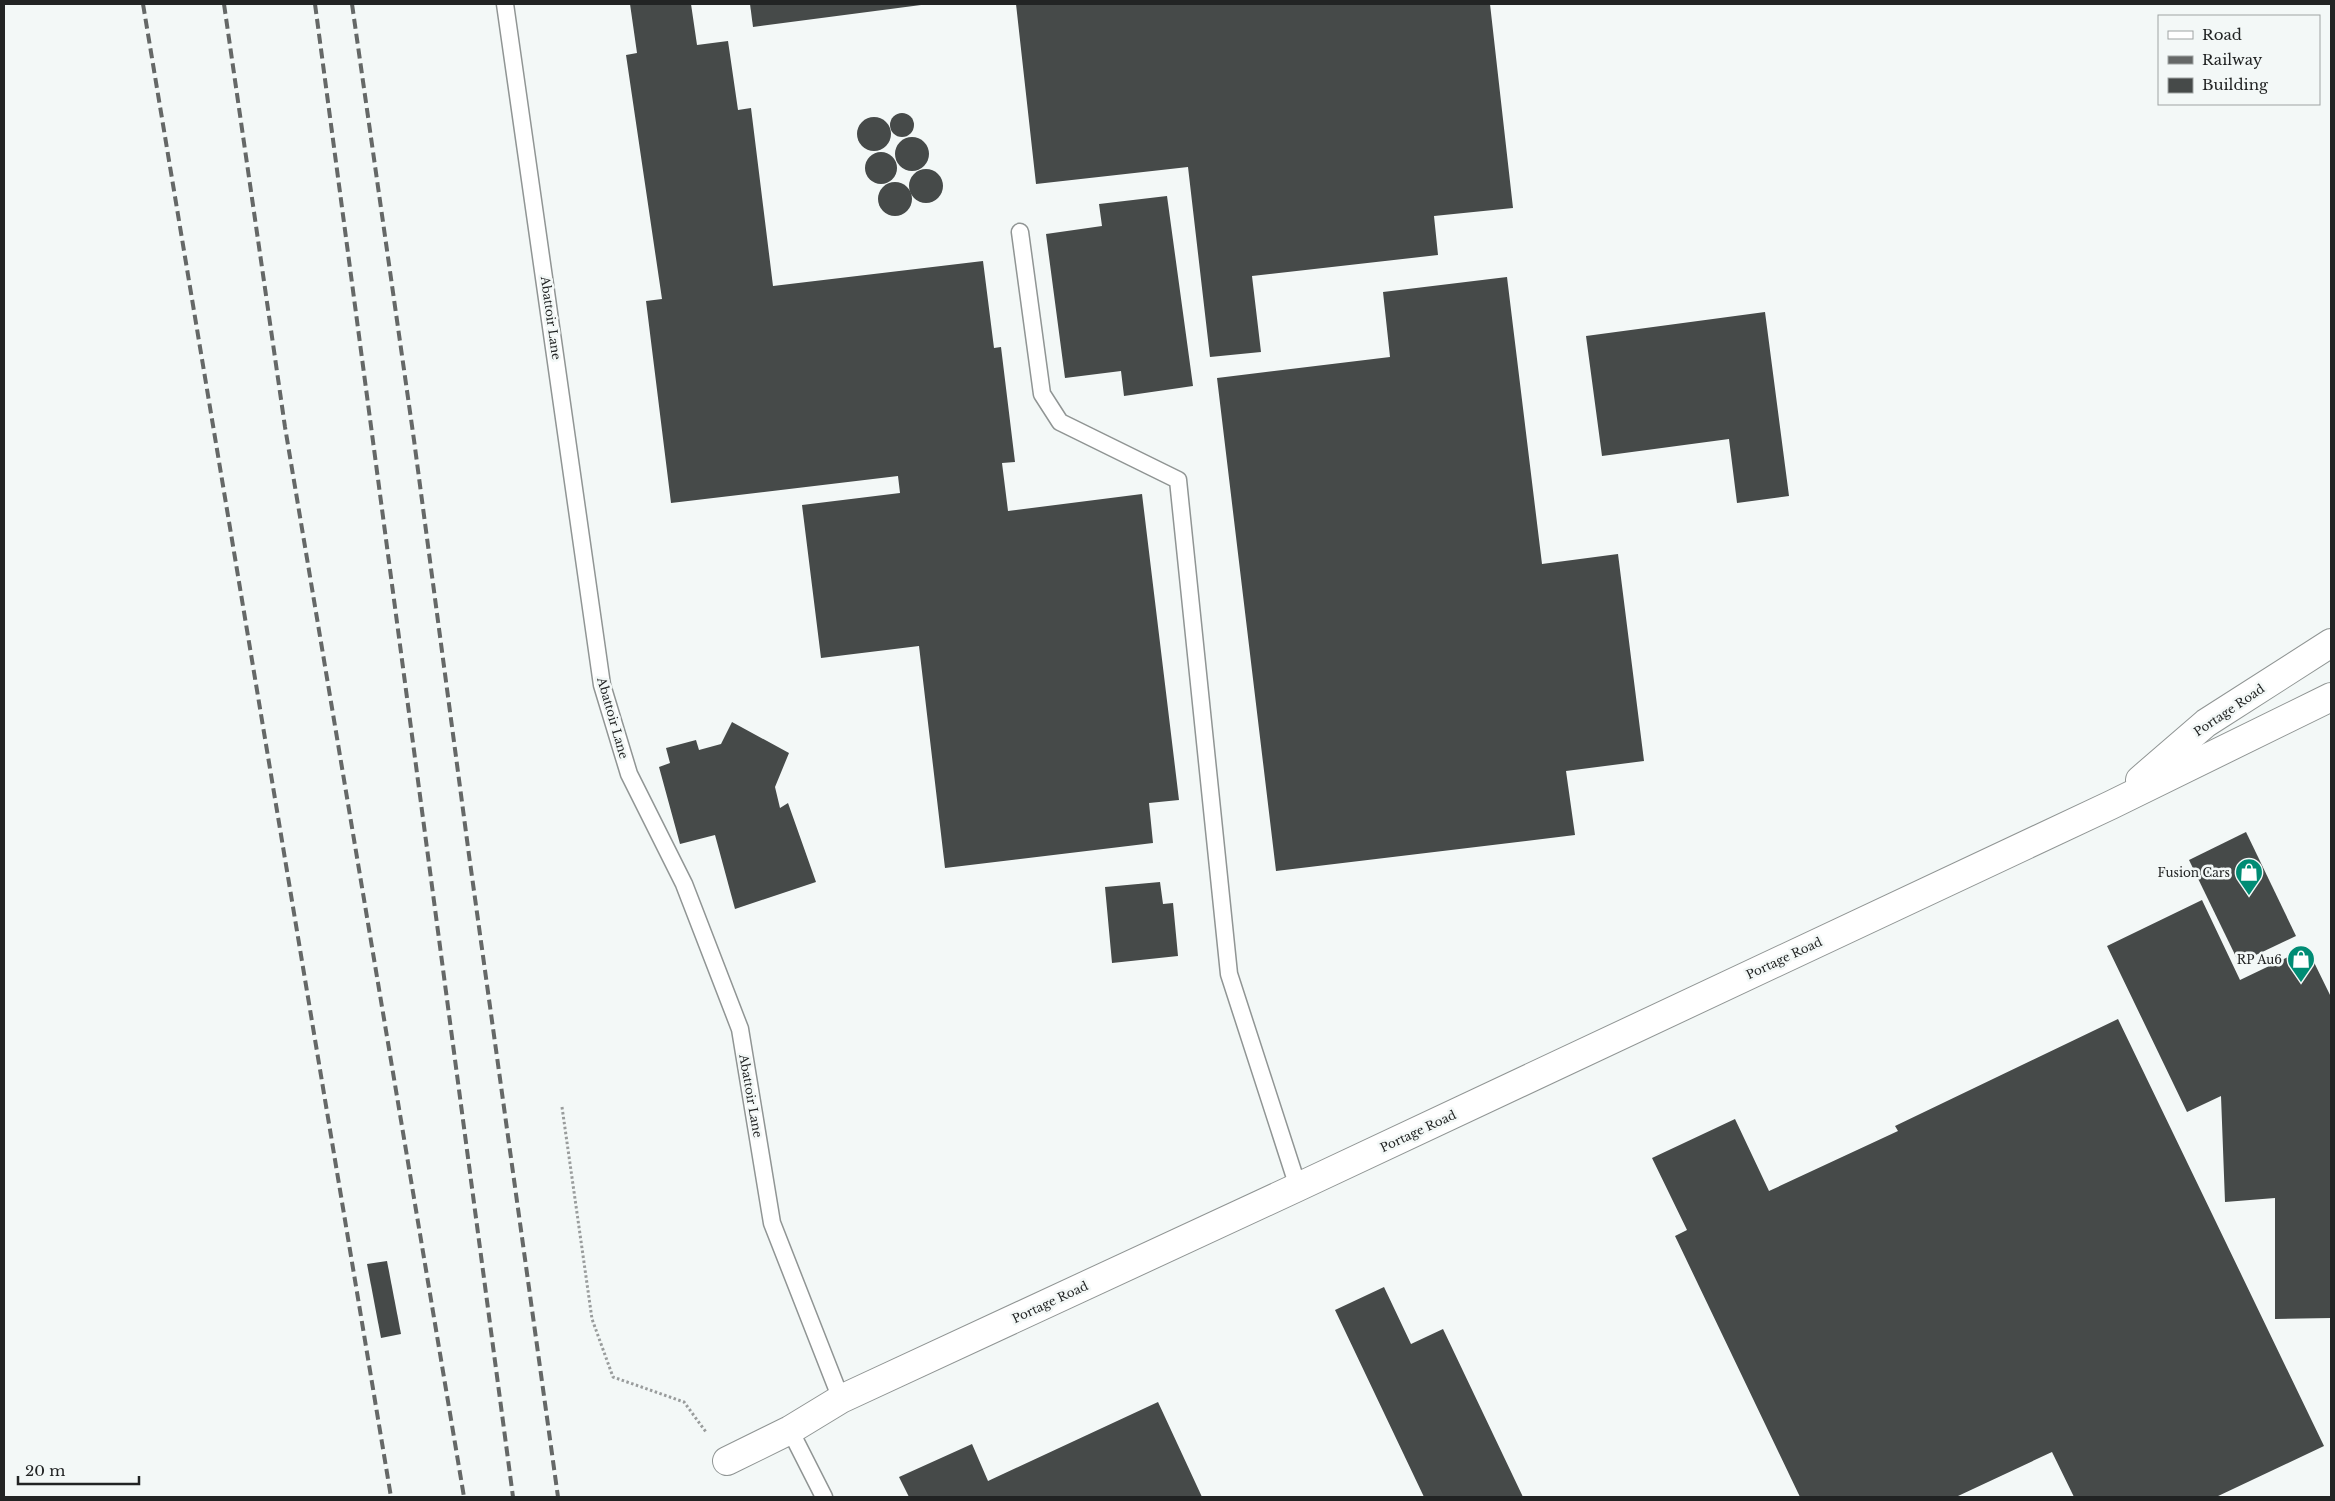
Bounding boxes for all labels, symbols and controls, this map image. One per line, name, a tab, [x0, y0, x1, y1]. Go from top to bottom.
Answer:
legend	[2158, 15, 2320, 105]
text: Road	[2202, 25, 2242, 44]
text: Railway	[2202, 50, 2263, 69]
text: Building	[2202, 75, 2269, 94]
street label: Abattoir Lane	[538, 274, 564, 361]
street label: Abattoir Lane	[594, 675, 632, 761]
street label: Portage Road	[2191, 681, 2267, 739]
shop icon: Fusion Cars	[2234, 857, 2264, 896]
place label: Fusion Cars	[2157, 865, 2230, 880]
street label: Portage Road	[1744, 934, 1824, 982]
shop icon: RP Au6	[2286, 944, 2316, 983]
place label: RP Au6	[2237, 952, 2282, 967]
street label: Abattoir Lane	[736, 1052, 766, 1139]
street label: Portage Road	[1378, 1107, 1458, 1155]
street label: Portage Road	[1010, 1278, 1090, 1326]
scale bar	[18, 1454, 139, 1486]
text: 20 m	[25, 1461, 65, 1480]

